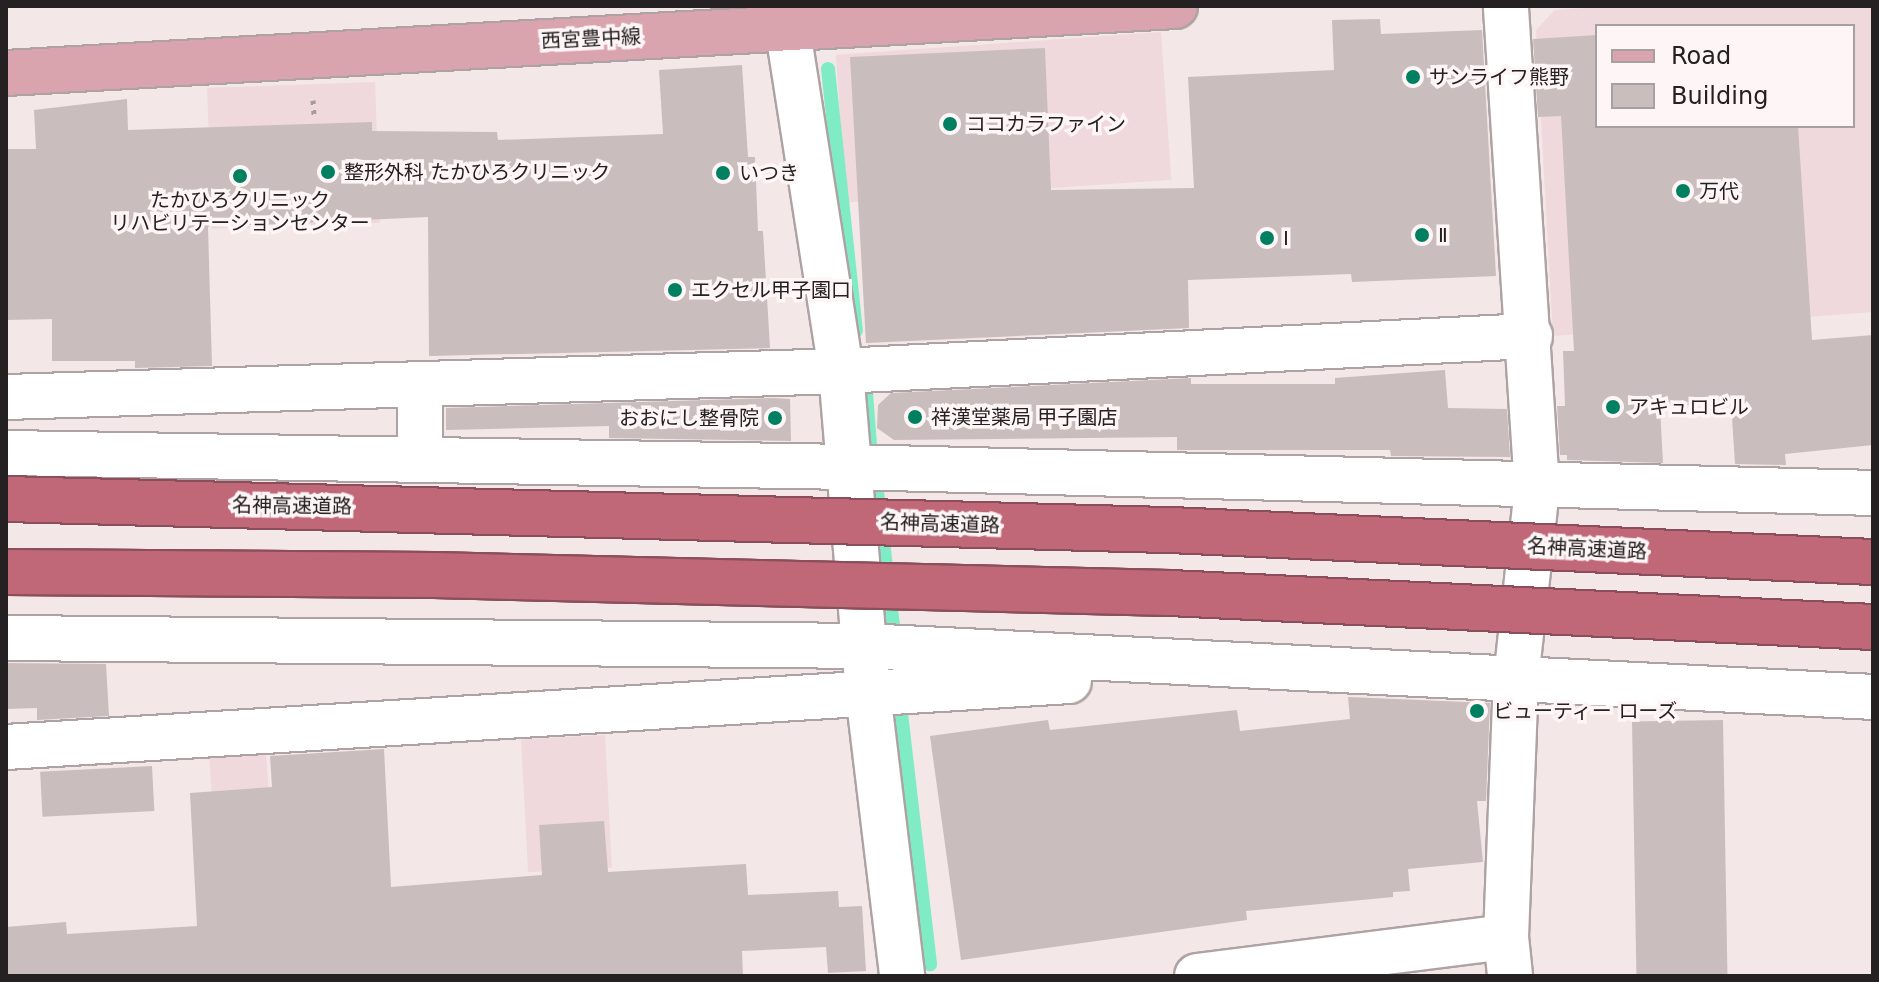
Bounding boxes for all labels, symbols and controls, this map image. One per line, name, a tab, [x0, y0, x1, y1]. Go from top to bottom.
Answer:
street label: 西宮豊中線	[540, 24, 642, 54]
legend	[1595, 24, 1855, 128]
text: Road	[1671, 42, 1731, 70]
place label: サンライフ熊野	[1429, 65, 1569, 89]
marker: サンライフ熊野	[1404, 68, 1422, 86]
text: Building	[1671, 82, 1768, 110]
place label: ココカラファイン	[966, 112, 1126, 136]
marker: ココカラファイン	[941, 115, 959, 133]
place label: 整形外科 たかひろクリニック	[344, 160, 610, 184]
place label: いつき	[739, 161, 799, 185]
marker: 整形外科 たかひろクリニック	[319, 163, 337, 181]
marker: いつき	[714, 164, 732, 182]
marker: たかひろクリニック リハビリテーションセンター	[231, 167, 249, 185]
place label: 万代	[1699, 179, 1739, 203]
marker: 万代	[1674, 182, 1692, 200]
place label: たかひろクリニック リハビリテーションセンター	[110, 188, 370, 235]
place label: Ⅱ	[1438, 223, 1448, 247]
place label: Ⅰ	[1283, 226, 1289, 250]
marker: Ⅱ	[1413, 226, 1431, 244]
marker: Ⅰ	[1258, 229, 1276, 247]
place label: エクセル甲子園口	[691, 278, 851, 302]
marker: エクセル甲子園口	[666, 281, 684, 299]
place label: アキュロビル	[1629, 395, 1749, 419]
marker: アキュロビル	[1604, 398, 1622, 416]
place label: 祥漢堂薬局 甲子園店	[931, 405, 1117, 429]
place label: おおにし整骨院	[619, 406, 759, 430]
marker: 祥漢堂薬局 甲子園店	[906, 408, 924, 426]
marker: おおにし整骨院	[766, 409, 784, 427]
street label: 名神高速道路	[232, 493, 352, 519]
street label: 名神高速道路	[880, 510, 1000, 538]
street label: 名神高速道路	[1526, 534, 1648, 564]
place label: ビューティー ローズ	[1493, 699, 1679, 723]
marker: ビューティー ローズ	[1468, 702, 1486, 720]

